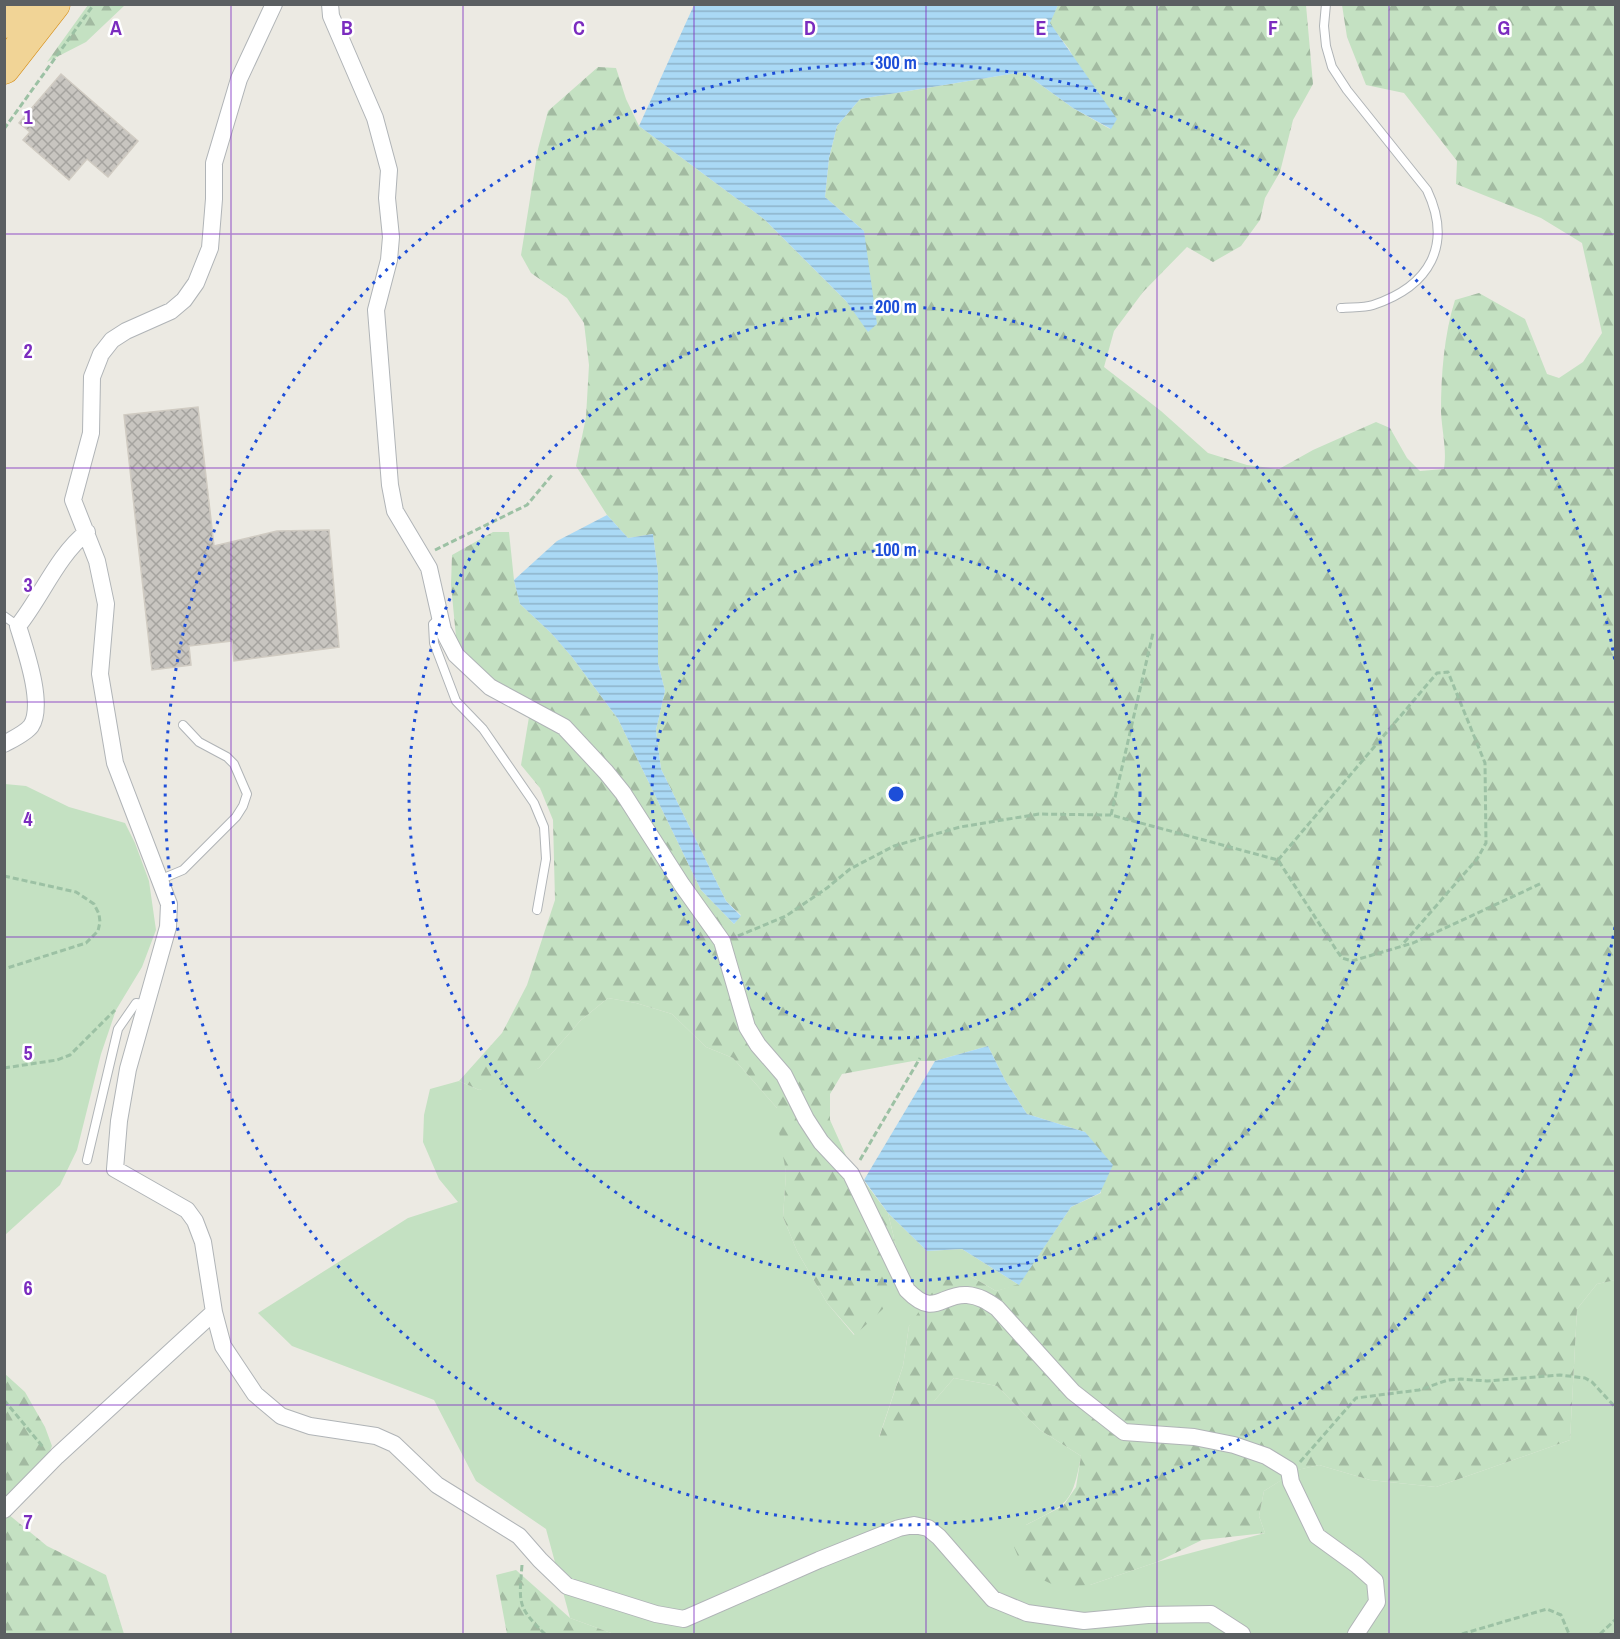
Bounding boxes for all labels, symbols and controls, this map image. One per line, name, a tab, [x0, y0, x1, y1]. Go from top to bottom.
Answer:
text: A	[110, 14, 122, 41]
text: B	[341, 14, 353, 41]
text: C	[573, 14, 585, 41]
text: D	[804, 14, 816, 41]
text: E	[1036, 14, 1047, 41]
text: F	[1268, 14, 1278, 41]
text: G	[1498, 14, 1510, 41]
text: 300 m	[875, 50, 917, 75]
text: 1	[23, 103, 33, 130]
text: 200 m	[875, 294, 917, 319]
text: 2	[23, 337, 33, 364]
text: 100 m	[875, 537, 917, 562]
text: 3	[23, 571, 33, 598]
centre of rings	[886, 784, 906, 804]
text: 4	[23, 805, 33, 832]
text: 5	[23, 1039, 33, 1066]
text: 6	[23, 1274, 33, 1301]
text: 7	[23, 1508, 33, 1535]

